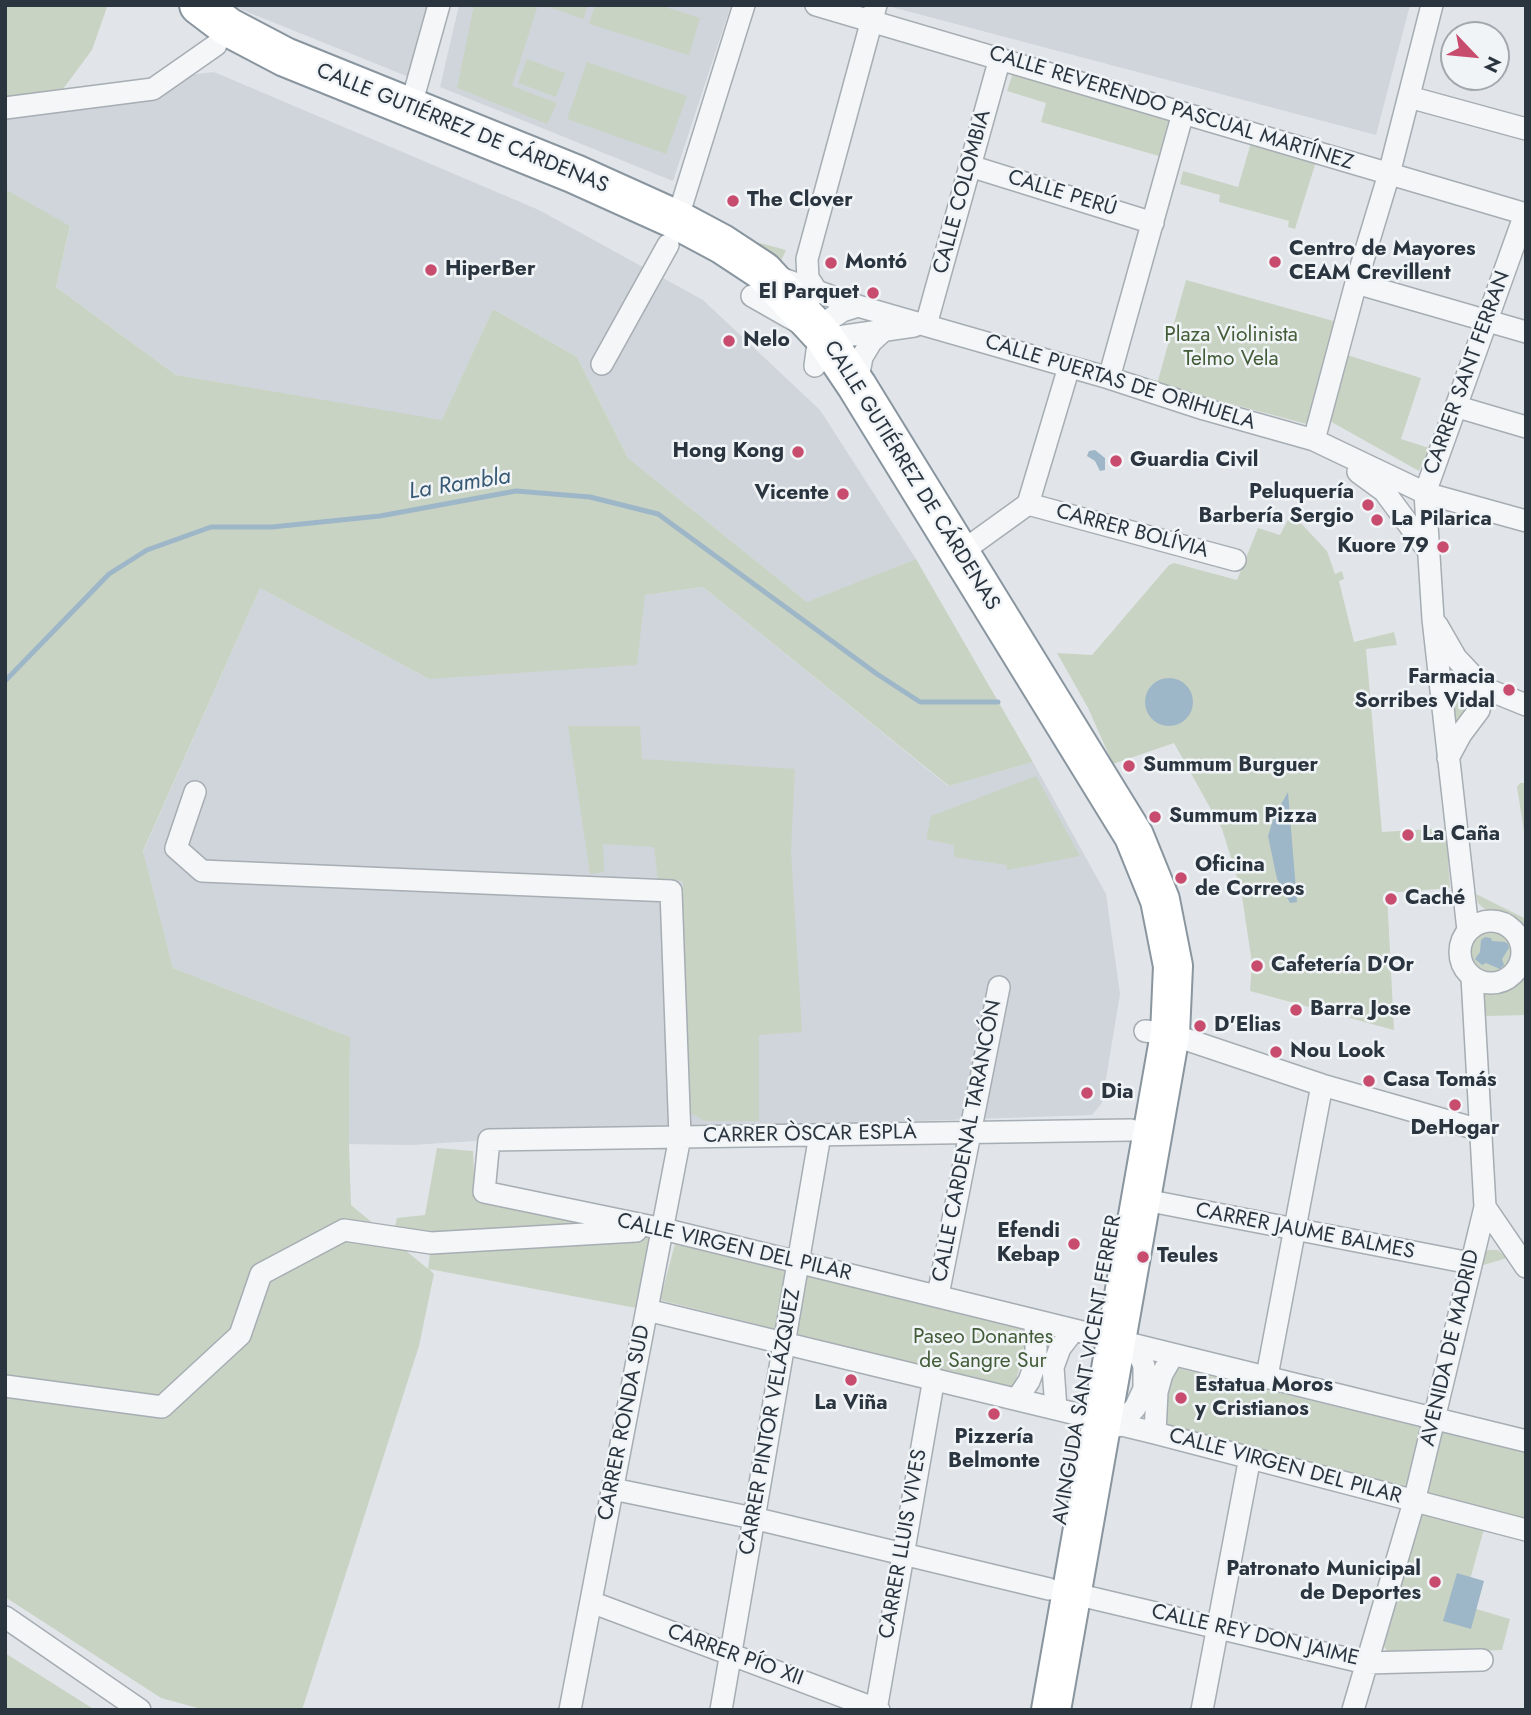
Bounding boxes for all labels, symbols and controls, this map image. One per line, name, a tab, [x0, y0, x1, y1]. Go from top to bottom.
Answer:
north arrow	[1440, 21, 1510, 91]
street label: CALLE REVERENDO PASCUAL MARTÍNEZ	[986, 41, 1356, 177]
text: N	[1477, 52, 1508, 77]
street label: CALLE GUTIÉRREZ DE CÁRDENAS	[312, 59, 612, 199]
street label: CALLE COLOMBIA	[929, 107, 997, 277]
street label: CALLE PERÚ	[1004, 165, 1120, 223]
place label: The Clover	[747, 188, 853, 214]
marker: The Clover	[725, 193, 741, 209]
place label: Centro de Mayores CEAM Crevillent	[1289, 237, 1476, 287]
place label: Montó	[845, 250, 907, 276]
marker: Centro de Mayores CEAM Crevillent	[1267, 254, 1283, 270]
marker: Montó	[823, 255, 839, 271]
place label: HiperBer	[445, 257, 536, 283]
marker: HiperBer	[423, 262, 439, 278]
street label: CARRER SANT FERRAN	[1419, 268, 1517, 478]
place label: El Parquet	[759, 280, 859, 306]
marker: El Parquet	[865, 285, 881, 301]
park label: Plaza Violinista Telmo Vela	[1164, 323, 1298, 373]
place label: Nelo	[743, 328, 790, 354]
street label: CALLE PUERTAS DE ORIHUELA	[982, 330, 1258, 436]
marker: Nelo	[721, 333, 737, 349]
street label: CALLE GUTIÉRREZ DE CÁRDENAS	[817, 337, 1005, 615]
place label: Hong Kong	[673, 439, 784, 465]
marker: Hong Kong	[790, 444, 806, 460]
place label: Guardia Civil	[1130, 448, 1259, 474]
marker: Guardia Civil	[1108, 453, 1124, 469]
water label: La Rambla	[407, 463, 513, 507]
place label: Peluquería Barbería Sergio	[1199, 480, 1354, 530]
place label: Vicente	[755, 481, 829, 507]
marker: Vicente	[835, 486, 851, 502]
marker: Peluquería Barbería Sergio	[1360, 497, 1376, 513]
street label: CARRER BOLÍVIA	[1053, 500, 1211, 564]
place label: La Pilarica	[1391, 507, 1492, 533]
marker: La Pilarica	[1369, 512, 1385, 528]
place label: Kuore 79	[1337, 534, 1429, 560]
marker: Kuore 79	[1435, 539, 1451, 555]
place label: Farmacia Sorribes Vidal	[1354, 665, 1495, 715]
marker: Farmacia Sorribes Vidal	[1501, 682, 1517, 698]
place label: Summum Burguer	[1143, 753, 1318, 779]
marker: Summum Burguer	[1121, 758, 1137, 774]
place label: Summum Pizza	[1169, 804, 1317, 830]
marker: Summum Pizza	[1147, 809, 1163, 825]
place label: La Caña	[1422, 822, 1500, 848]
marker: La Caña	[1400, 827, 1416, 843]
place label: Oficina de Correos	[1195, 853, 1304, 903]
marker: Oficina de Correos	[1173, 870, 1189, 886]
place label: Caché	[1405, 886, 1465, 912]
marker: Caché	[1383, 891, 1399, 907]
place label: Cafetería D'Or	[1271, 953, 1414, 979]
marker: Cafetería D'Or	[1249, 958, 1265, 974]
place label: Barra Jose	[1310, 997, 1411, 1023]
street label: CALLE CARDENAL TARANCÓN	[928, 998, 1008, 1284]
marker: Barra Jose	[1288, 1002, 1304, 1018]
place label: D'Elias	[1214, 1013, 1281, 1039]
marker: D'Elias	[1192, 1018, 1208, 1034]
place label: Nou Look	[1290, 1039, 1385, 1065]
marker: Nou Look	[1268, 1044, 1284, 1060]
place label: Casa Tomás	[1383, 1068, 1497, 1094]
marker: Casa Tomás	[1361, 1073, 1377, 1089]
place label: Dia	[1101, 1080, 1134, 1106]
marker: Dia	[1079, 1085, 1095, 1101]
marker: DeHogar	[1447, 1097, 1463, 1113]
place label: DeHogar	[1410, 1116, 1500, 1142]
street label: CARRER ÒSCAR ESPLÀ	[703, 1121, 917, 1149]
street label: CARRER JAUME BALMES	[1193, 1198, 1417, 1266]
street label: CALLE VIRGEN DEL PILAR	[614, 1209, 854, 1287]
street label: AVINGUDA SANT VICENT FERRER	[1048, 1213, 1128, 1527]
place label: Efendi Kebap	[997, 1219, 1060, 1269]
marker: Efendi Kebap	[1066, 1236, 1082, 1252]
place label: Teules	[1157, 1244, 1218, 1270]
street label: AVENIDA DE MADRID	[1416, 1247, 1486, 1449]
marker: Teules	[1135, 1249, 1151, 1265]
street label: CARRER PINTOR VELÁZQUEZ	[735, 1287, 807, 1557]
street label: CARRER RONDA SUD	[594, 1323, 656, 1523]
park label: Paseo Donantes de Sangre Sur	[913, 1325, 1053, 1375]
marker: La Viña	[843, 1372, 859, 1388]
place label: Estatua Moros y Cristianos	[1195, 1373, 1333, 1423]
marker: Estatua Moros y Cristianos	[1173, 1390, 1189, 1406]
place label: La Viña	[814, 1391, 888, 1417]
marker: Pizzería Belmonte	[986, 1406, 1002, 1422]
street label: CALLE VIRGEN DEL PILAR	[1166, 1424, 1404, 1510]
place label: Pizzería Belmonte	[948, 1425, 1040, 1475]
street label: CARRER LLUIS VIVES	[875, 1447, 933, 1641]
place label: Patronato Municipal de Deportes	[1226, 1557, 1421, 1607]
marker: Patronato Municipal de Deportes	[1427, 1574, 1443, 1590]
street label: CALLE REY DON JAIME	[1149, 1600, 1361, 1672]
street label: CARRER PÍO XII	[664, 1620, 806, 1692]

